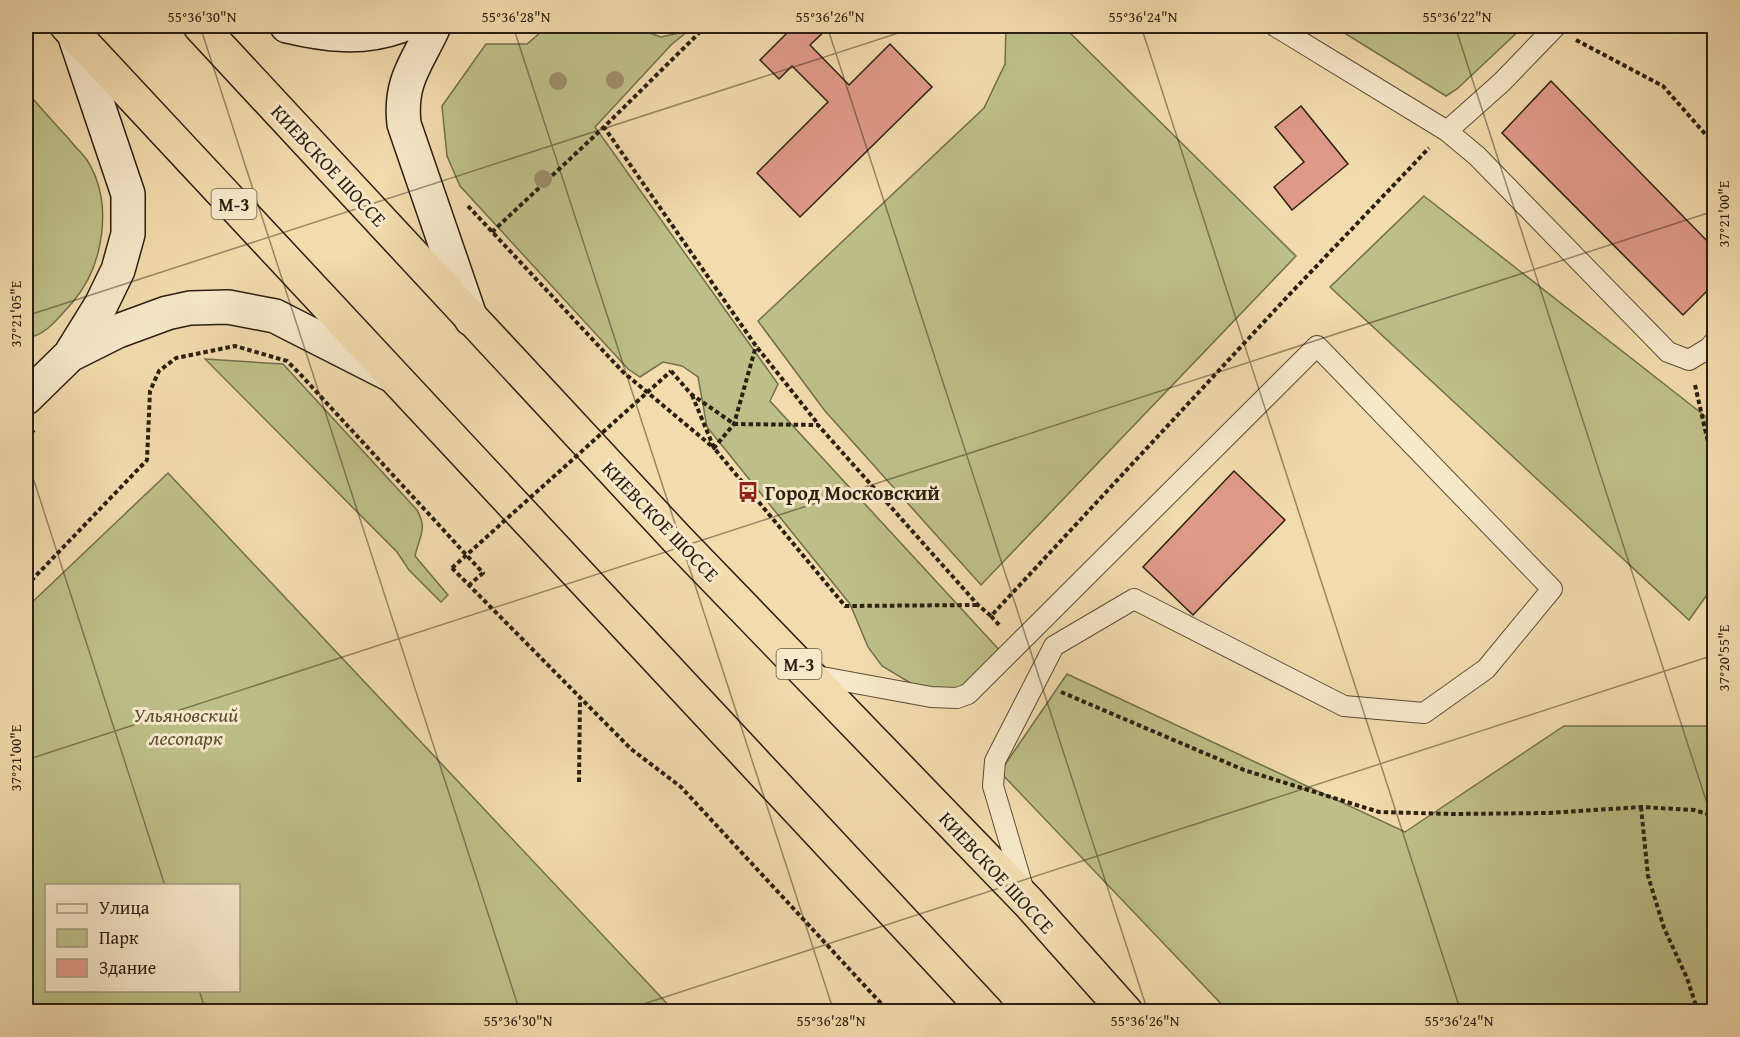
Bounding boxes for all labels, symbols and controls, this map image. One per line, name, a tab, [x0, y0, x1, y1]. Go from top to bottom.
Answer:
text: 55°36'30"N	[168, 6, 237, 27]
text: 55°36'28"N	[482, 6, 551, 27]
text: 55°36'26"N	[796, 6, 865, 27]
text: 55°36'24"N	[1109, 6, 1178, 27]
text: 55°36'22"N	[1423, 6, 1492, 27]
street label: КИЕВСКОЕ ШОССЕ	[265, 97, 393, 233]
text: 37°21'00"E	[1713, 180, 1734, 247]
road number: М-3	[212, 189, 256, 219]
text: 37°21'05"E	[5, 280, 26, 347]
street label: КИЕВСКОЕ ШОССЕ	[596, 454, 726, 588]
place label: Город Московский	[765, 478, 940, 507]
bus stop icon: Город Московский	[736, 480, 760, 504]
text: 37°20'55"E	[1713, 624, 1734, 691]
road number: М-3	[776, 649, 822, 679]
park label: Ульяновский лесопарк	[134, 700, 239, 752]
text: 37°21'00"E	[5, 724, 26, 791]
street label: КИЕВСКОЕ ШОССЕ	[933, 804, 1061, 940]
legend	[45, 884, 240, 992]
text: Улица	[99, 894, 150, 921]
text: Парк	[99, 924, 139, 951]
text: Здание	[99, 954, 156, 981]
text: 55°36'30"N	[484, 1010, 553, 1031]
text: 55°36'28"N	[797, 1010, 866, 1031]
text: 55°36'26"N	[1111, 1010, 1180, 1031]
text: 55°36'24"N	[1425, 1010, 1494, 1031]

